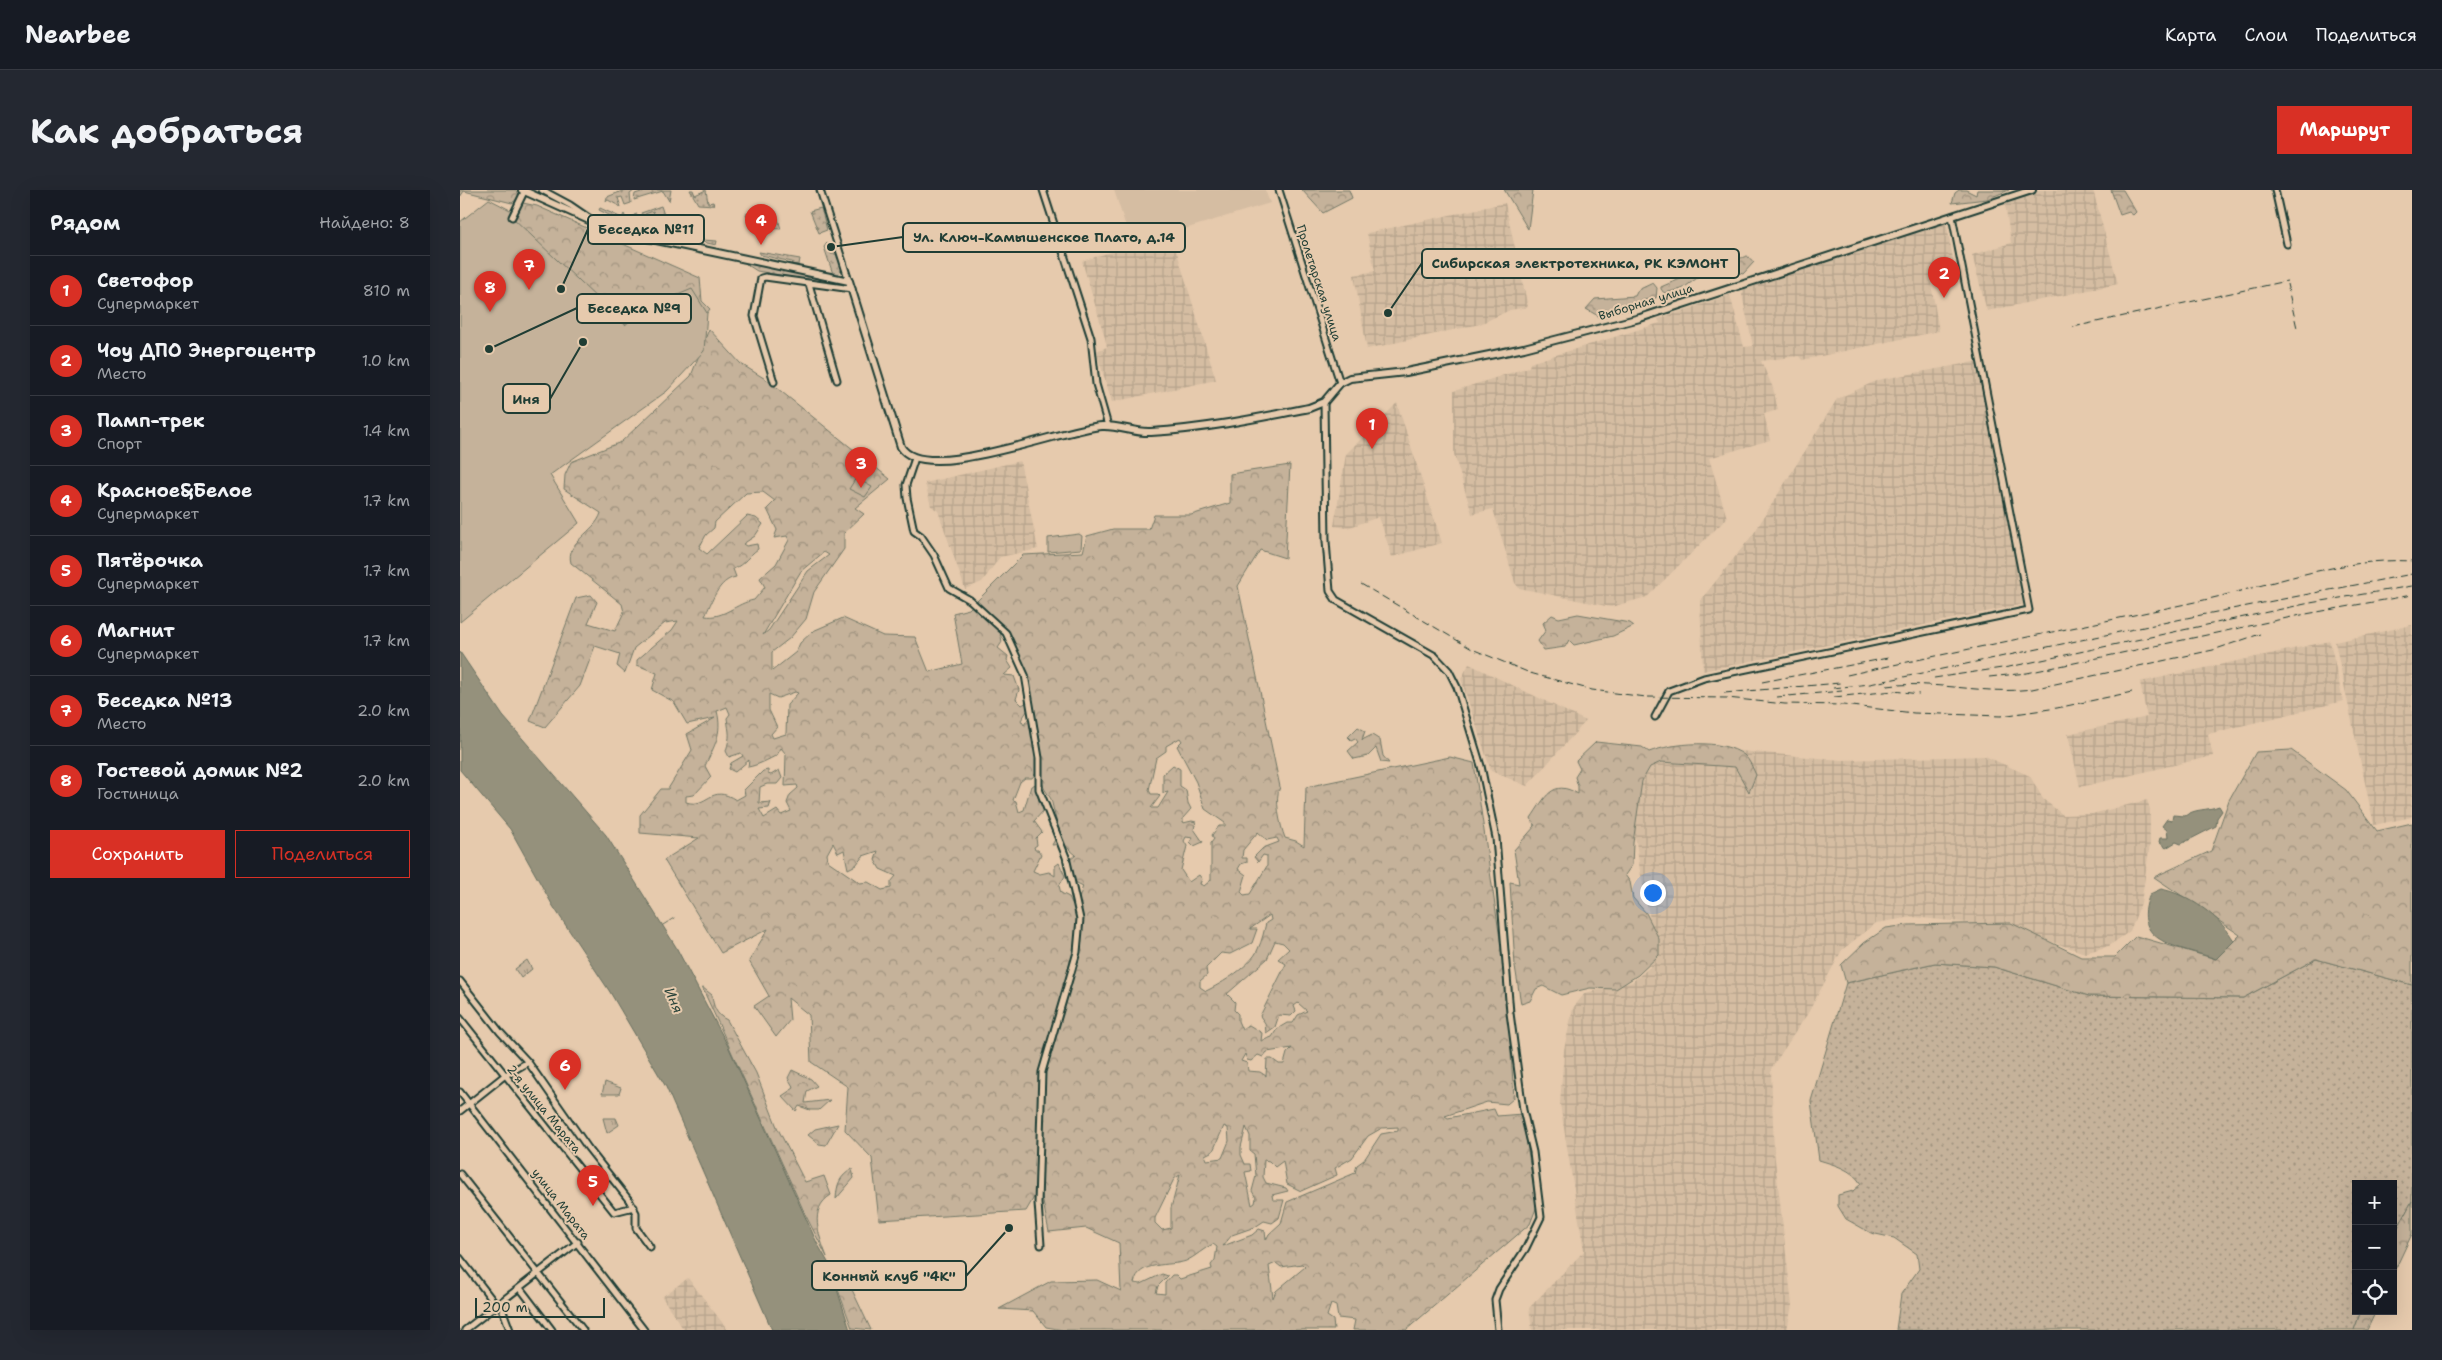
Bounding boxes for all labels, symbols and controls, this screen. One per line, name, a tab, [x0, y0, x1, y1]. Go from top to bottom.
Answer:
text: Nearbee	[25, 19, 131, 51]
text: Карта	[2165, 23, 2216, 47]
text: Слои	[2244, 23, 2288, 47]
text: Поделиться	[2316, 23, 2417, 47]
button: Маршрут	[2277, 106, 2412, 154]
text: Как добраться	[30, 107, 303, 154]
pin: 4	[745, 204, 777, 245]
text: Рядом	[50, 209, 120, 237]
text: Найдено: 8	[319, 212, 410, 233]
callout: Беседка №11	[588, 215, 704, 244]
text: Беседка №11	[598, 220, 694, 238]
callout: Ул. Ключ-Камышенское Плато, д.14	[903, 223, 1185, 252]
street label: Пролетарская улица	[1293, 223, 1346, 344]
text: Ул. Ключ-Камышенское Плато, д.14	[913, 228, 1175, 246]
pin: 7	[513, 249, 545, 290]
callout: Сибирская электротехника, РК КЭМОНТ	[1422, 249, 1739, 278]
text: Сибирская электротехника, РК КЭМОНТ	[1431, 254, 1729, 272]
pin: 2	[1928, 257, 1960, 298]
text: Светофор	[97, 268, 193, 293]
pin: 8	[474, 271, 506, 312]
text: 1	[62, 280, 70, 301]
text: 810 m	[363, 280, 410, 301]
street label: Выборная улица	[1597, 280, 1696, 324]
text: Супермаркет	[97, 293, 199, 314]
callout: Беседка №9	[577, 294, 691, 323]
text: Беседка №9	[587, 299, 681, 317]
text: Чоу ДПО Энергоцентр	[97, 338, 316, 363]
text: 2	[60, 350, 72, 371]
text: 1.0 km	[362, 350, 410, 371]
text: Место	[97, 363, 147, 384]
callout: Иня	[503, 384, 550, 413]
text: Иня	[512, 390, 540, 408]
text: Памп-трек	[97, 408, 205, 433]
pin: 1	[1356, 408, 1388, 449]
text: 3	[60, 420, 72, 441]
text: 1.4 km	[363, 420, 410, 441]
text: Спорт	[97, 433, 142, 454]
pin: 3	[845, 447, 877, 488]
text: Красное&Белое	[97, 478, 252, 503]
text: 4	[60, 490, 72, 511]
text: 1.7 km	[363, 490, 410, 511]
text: Супермаркет	[97, 503, 199, 524]
text: Пятёрочка	[97, 548, 203, 573]
text: 5	[61, 560, 71, 581]
text: 1.7 km	[363, 560, 410, 581]
text: Супермаркет	[97, 573, 199, 594]
text: Магнит	[97, 618, 175, 643]
text: 6	[60, 630, 72, 651]
text: 1.7 km	[363, 630, 410, 651]
text: Супермаркет	[97, 643, 199, 664]
text: Беседка №13	[97, 688, 232, 713]
text: 7	[60, 700, 72, 721]
text: 2.0 km	[357, 700, 410, 721]
text: Место	[97, 713, 147, 734]
text: Гостевой домик №2	[97, 758, 303, 783]
text: 8	[60, 770, 72, 791]
text: 2.0 km	[357, 770, 410, 791]
text: Гостиница	[97, 783, 179, 804]
button: Сохранить	[50, 830, 225, 878]
button: Поделиться	[235, 830, 410, 878]
your location	[1640, 880, 1666, 906]
water label: Иня	[660, 984, 688, 1016]
pin: 6	[549, 1049, 581, 1090]
street label: 2-я улица Марата	[503, 1061, 585, 1157]
street label: улица Марата	[528, 1165, 594, 1243]
pin: 5	[577, 1165, 609, 1206]
map controls	[2352, 1180, 2397, 1315]
button: +	[2352, 1180, 2397, 1225]
button: −	[2352, 1225, 2397, 1270]
callout: Конный клуб "4К"	[812, 1261, 966, 1290]
text: Конный клуб "4К"	[822, 1267, 956, 1285]
button: locate	[2352, 1270, 2397, 1315]
scale bar	[475, 1295, 605, 1318]
text: 200 m	[482, 1298, 528, 1316]

